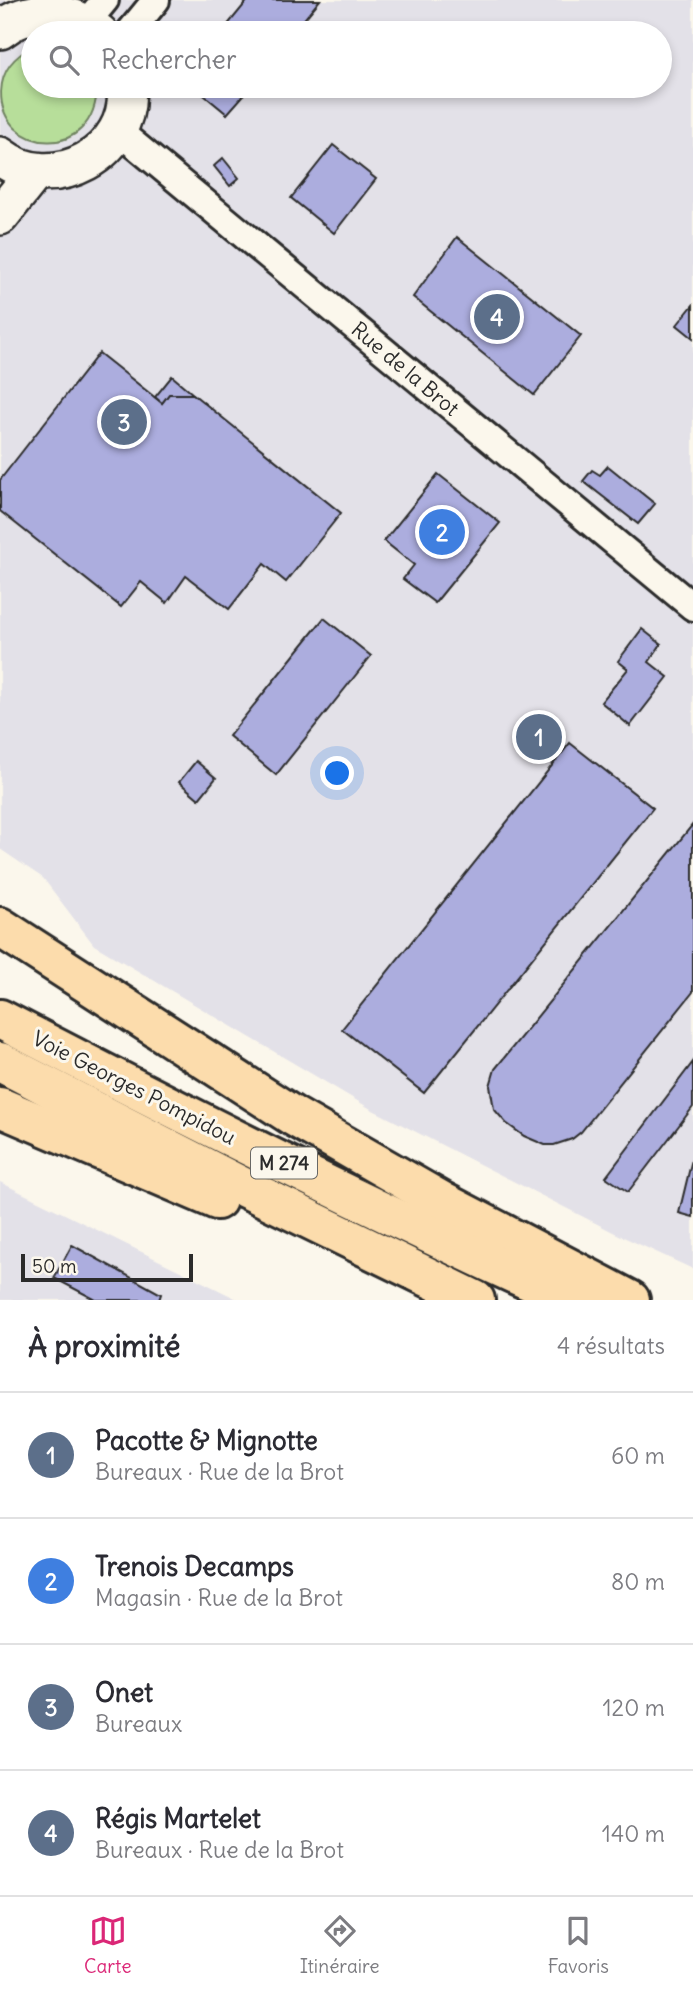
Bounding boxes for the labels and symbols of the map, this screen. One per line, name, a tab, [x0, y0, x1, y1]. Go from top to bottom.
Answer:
pin: 4	[474, 291, 520, 343]
street label: Rue de la Brot	[346, 316, 465, 422]
pin: 3	[101, 396, 147, 448]
pin: 2	[419, 506, 465, 558]
pin: 1	[516, 711, 562, 763]
your location	[320, 756, 354, 790]
street label: Voie Georges Pompidou	[28, 1024, 241, 1151]
road number: M 274	[251, 1148, 317, 1178]
scale bar	[21, 1251, 192, 1283]

